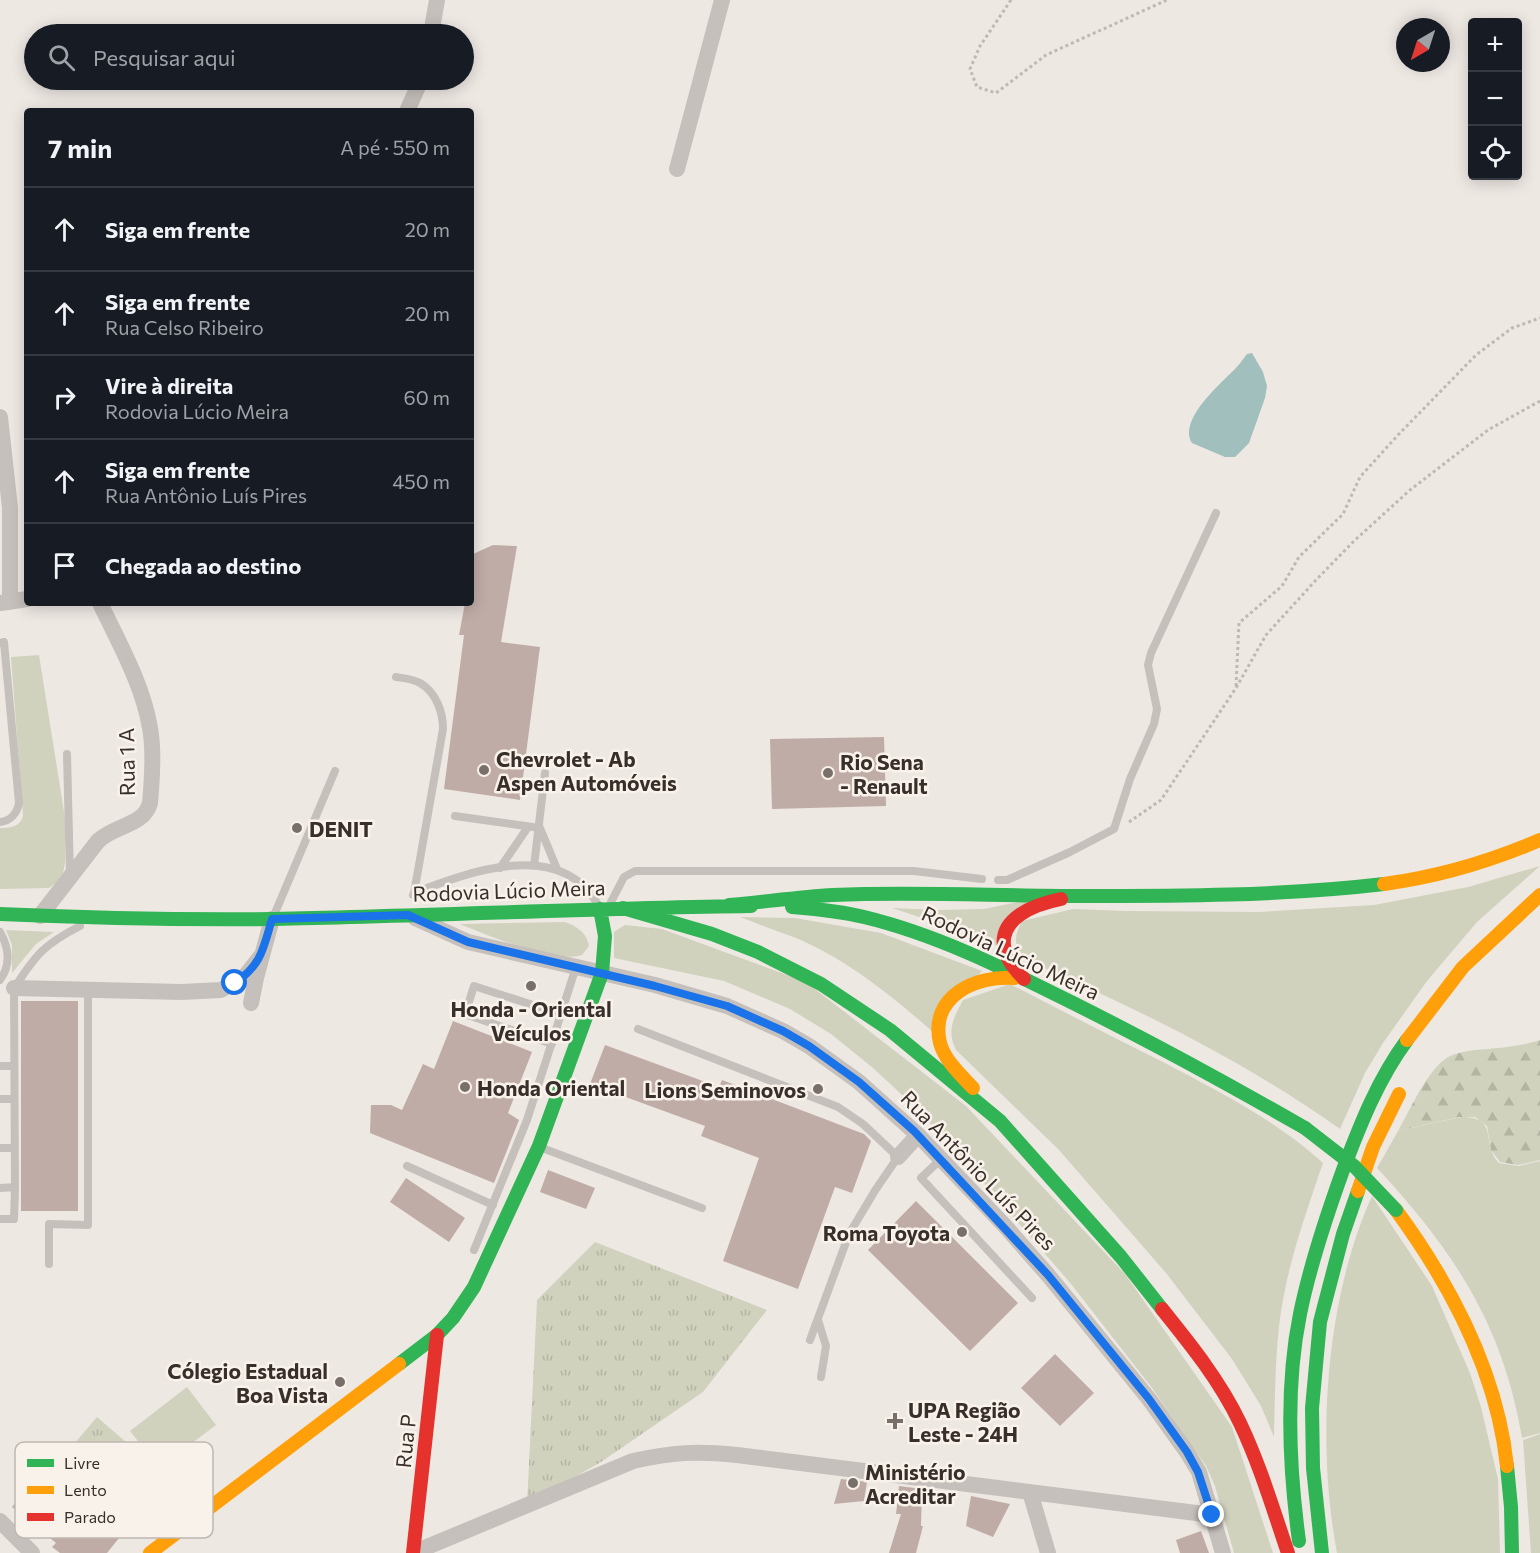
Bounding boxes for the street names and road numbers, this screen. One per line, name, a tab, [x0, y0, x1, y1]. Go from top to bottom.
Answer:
street label: Rua 1 A	[113, 728, 139, 796]
street label: Rodovia Lúcio Meira	[412, 874, 606, 906]
street label: Rodovia Lúcio Meira	[918, 900, 1104, 1004]
street label: Rua Antônio Luís Pires	[896, 1085, 1062, 1255]
street label: Rua P	[390, 1413, 420, 1469]

